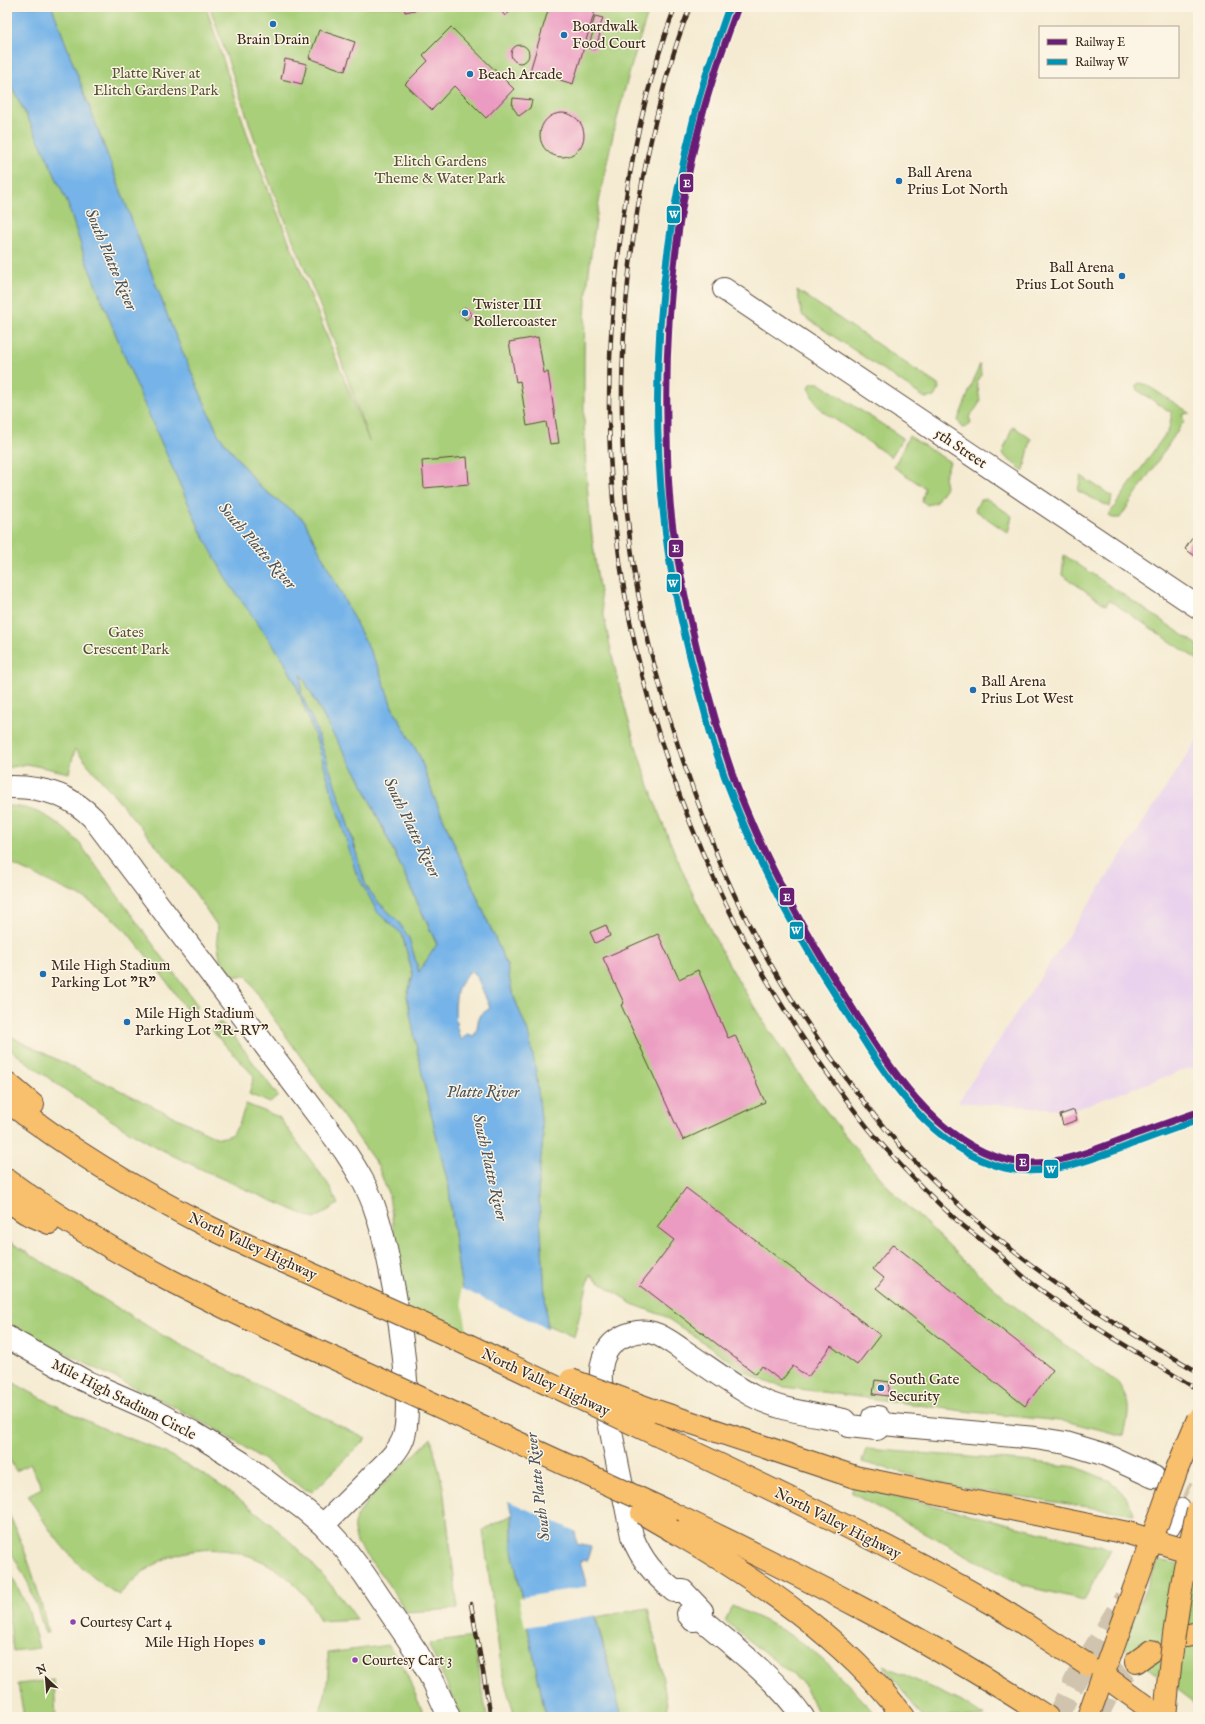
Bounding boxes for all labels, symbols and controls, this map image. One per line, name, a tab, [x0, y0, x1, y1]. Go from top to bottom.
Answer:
place label: Boardwalk Food Court	[572, 17, 646, 53]
marker: Brain Drain	[268, 19, 278, 29]
legend	[1039, 26, 1179, 78]
place label: Brain Drain	[236, 30, 310, 49]
marker: Boardwalk Food Court	[559, 30, 569, 40]
text: Railway E	[1075, 35, 1125, 50]
text: Railway W	[1075, 55, 1129, 70]
park label: Platte River at Elitch Gardens Park	[93, 64, 220, 100]
place label: Beach Arcade	[478, 65, 563, 84]
marker: Beach Arcade	[465, 69, 475, 79]
park label: Elitch Gardens Theme & Water Park	[374, 152, 507, 188]
place label: Ball Arena Prius Lot North	[907, 163, 1008, 199]
line badge: E	[679, 173, 694, 193]
marker: Ball Arena Prius Lot North	[894, 176, 904, 186]
text: E	[683, 177, 691, 191]
line badge: W	[666, 205, 681, 224]
water label: South Platte River	[80, 206, 141, 315]
text: W	[668, 208, 681, 222]
place label: Ball Arena Prius Lot South	[1016, 258, 1115, 294]
marker: Ball Arena Prius Lot South	[1117, 271, 1127, 281]
place label: Twister III Rollercoaster	[473, 295, 557, 331]
marker: Twister III Rollercoaster	[460, 308, 470, 318]
street label: 5th Street	[931, 424, 991, 473]
water label: South Platte River	[213, 499, 301, 595]
line badge: E	[668, 539, 684, 558]
text: E	[672, 542, 680, 556]
line badge: W	[666, 573, 681, 593]
text: W	[667, 577, 680, 591]
park label: Gates Crescent Park	[83, 623, 170, 659]
place label: Ball Arena Prius Lot West	[981, 672, 1074, 708]
marker: Ball Arena Prius Lot West	[968, 685, 978, 695]
water label: South Platte River	[378, 774, 445, 883]
line badge: E	[779, 887, 795, 906]
text: E	[783, 891, 791, 905]
line badge: W	[789, 921, 804, 940]
text: W	[790, 924, 803, 938]
place label: Mile High Stadium Parking Lot "R"	[51, 956, 171, 992]
marker: Mile High Stadium Parking Lot "R"	[38, 969, 48, 979]
place label: Mile High Stadium Parking Lot "R-RV"	[135, 1004, 269, 1040]
marker: Mile High Stadium Parking Lot "R-RV"	[122, 1017, 132, 1027]
water label: Platte River	[447, 1083, 521, 1103]
water label: South Platte River	[467, 1112, 511, 1224]
line badge: E	[1015, 1153, 1030, 1172]
text: E	[1019, 1156, 1027, 1170]
line badge: W	[1043, 1159, 1059, 1179]
text: W	[1045, 1163, 1058, 1177]
street label: North Valley Highway	[185, 1208, 321, 1285]
street label: North Valley Highway	[478, 1344, 614, 1421]
street label: Mile High Stadium Circle	[48, 1355, 199, 1444]
place label: South Gate Security	[889, 1370, 959, 1406]
marker: South Gate Security	[876, 1383, 886, 1393]
water label: South Platte River	[522, 1430, 556, 1542]
street label: North Valley Highway	[771, 1483, 905, 1564]
place label: Courtesy Cart 4	[80, 1614, 172, 1632]
marker: Courtesy Cart 4	[68, 1617, 78, 1627]
place label: Mile High Hopes	[144, 1633, 254, 1652]
marker: Mile High Hopes	[257, 1637, 267, 1647]
place label: Courtesy Cart 3	[362, 1652, 452, 1670]
marker: Courtesy Cart 3	[350, 1655, 360, 1665]
north arrow	[26, 1658, 66, 1698]
text: N	[34, 1661, 50, 1679]

